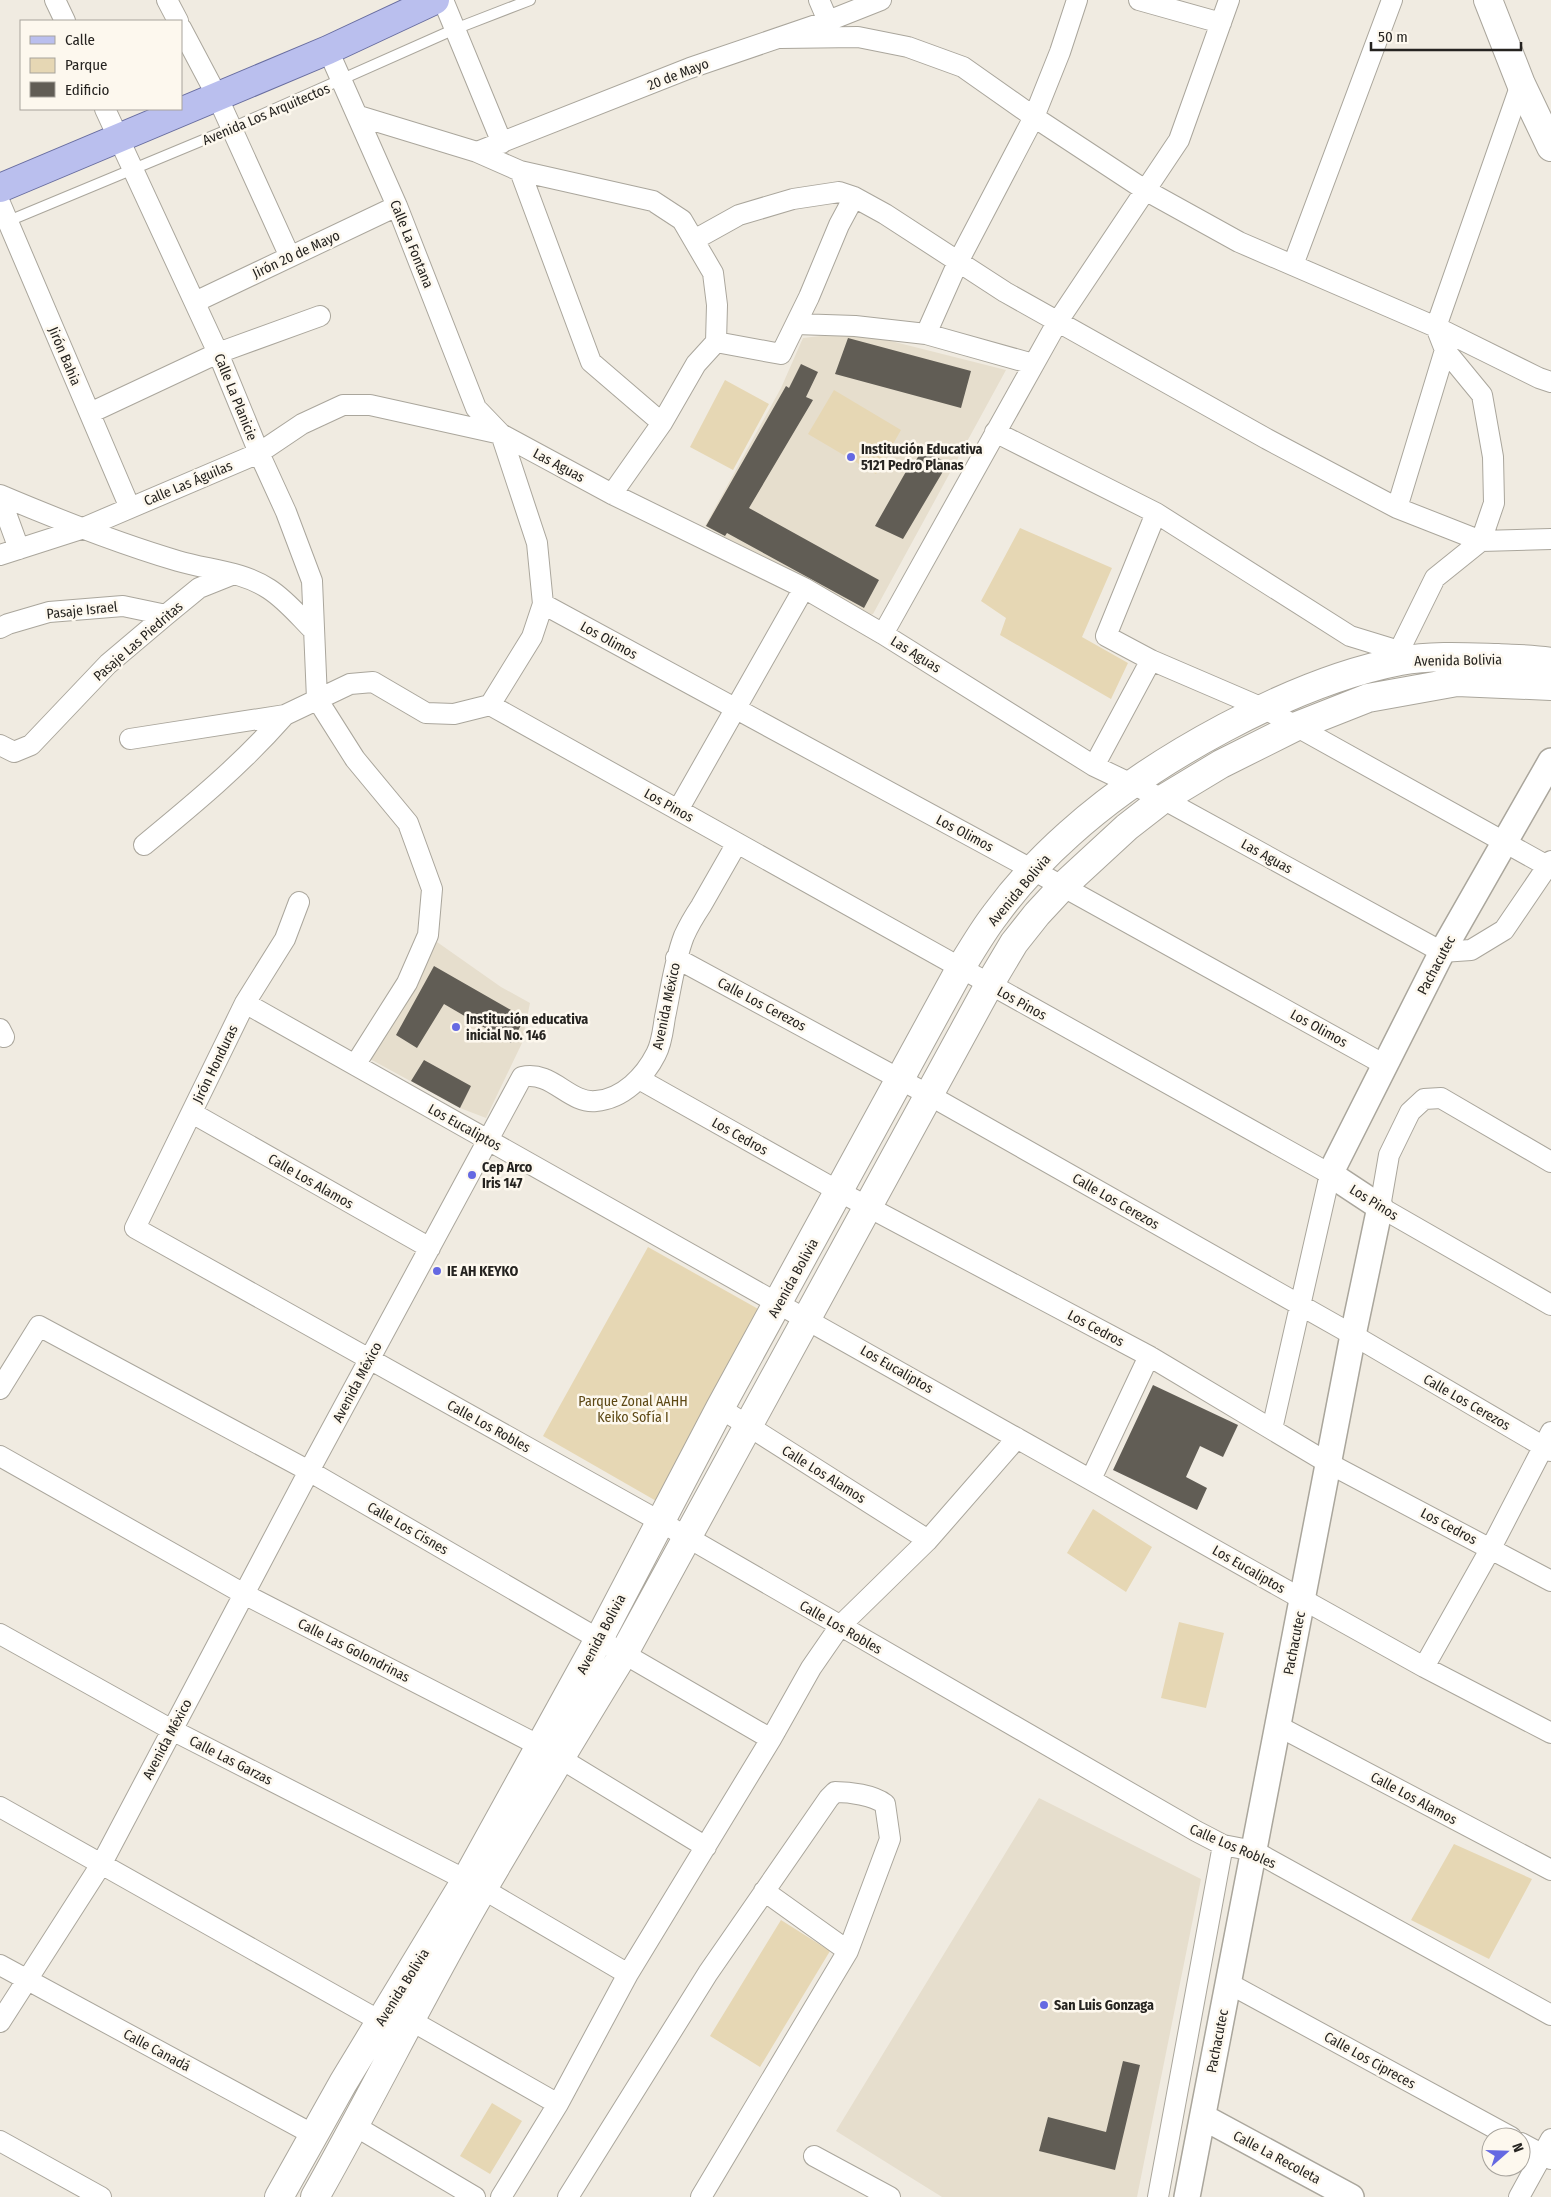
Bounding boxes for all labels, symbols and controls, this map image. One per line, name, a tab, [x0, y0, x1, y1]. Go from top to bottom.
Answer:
legend	[20, 20, 182, 110]
scale bar	[1371, 20, 1521, 52]
text: 50 m	[1378, 28, 1408, 46]
text: Calle	[65, 31, 95, 49]
street label: 20 de Mayo	[645, 55, 711, 94]
text: Parque	[65, 56, 108, 74]
street label: Avenida Los Arquitectos	[200, 80, 332, 149]
text: Edificio	[65, 81, 110, 99]
street label: Calle La Fontana	[386, 198, 437, 291]
street label: Jirón 20 de Mayo	[250, 227, 343, 282]
street label: Jirón Bahia	[45, 324, 85, 388]
street label: Calle La Planicie	[210, 351, 261, 443]
place label: Institución Educativa 5121 Pedro Planas	[861, 441, 982, 474]
street label: Las Aguas	[530, 445, 587, 486]
marker: Institución Educativa 5121 Pedro Planas	[845, 451, 857, 463]
street label: Calle Las Águilas	[141, 456, 235, 510]
street label: Pasaje Israel	[46, 598, 119, 623]
street label: Pasaje Las Piedritas	[90, 598, 186, 685]
street label: Los Olimos	[577, 618, 640, 663]
street label: Las Aguas	[887, 632, 944, 676]
street label: Avenida Bolivia	[1414, 651, 1502, 670]
street label: Los Pinos	[641, 785, 697, 826]
street label: Los Olimos	[933, 811, 996, 856]
street label: Las Aguas	[1238, 835, 1295, 877]
street label: Avenida Bolivia	[985, 851, 1054, 929]
street label: Pachacutec	[1414, 933, 1459, 998]
street label: Avenida México	[649, 961, 684, 1051]
street label: Calle Los Cerezos	[715, 974, 809, 1035]
street label: Los Pinos	[994, 983, 1050, 1024]
street label: Los Olimos	[1287, 1006, 1350, 1051]
place label: Institución educativa inicial No. 146	[466, 1011, 588, 1044]
marker: Institución educativa inicial No. 146	[450, 1021, 462, 1033]
street label: Jirón Honduras	[189, 1022, 242, 1106]
street label: Los Eucaliptos	[425, 1100, 504, 1155]
street label: Los Cedros	[709, 1114, 771, 1159]
street label: Calle Los Alamos	[265, 1150, 356, 1213]
place label: Cep Arco Iris 147	[482, 1159, 533, 1192]
marker: Cep Arco Iris 147	[466, 1169, 478, 1181]
street label: Calle Los Cerezos	[1069, 1170, 1162, 1233]
street label: Los Pinos	[1346, 1181, 1401, 1224]
street label: Avenida Bolivia	[765, 1236, 822, 1321]
place label: IE AH KEYKO	[447, 1263, 518, 1280]
marker: IE AH KEYKO	[431, 1265, 443, 1277]
street label: Los Cedros	[1065, 1306, 1127, 1350]
street label: Avenida México	[329, 1339, 386, 1425]
street label: Los Eucaliptos	[857, 1342, 936, 1397]
street label: Calle Los Cerezos	[1420, 1371, 1513, 1434]
park label: Parque Zonal AAHH Keiko Sofía I	[578, 1393, 688, 1426]
street label: Calle Los Robles	[444, 1397, 533, 1456]
street label: Calle Los Alamos	[779, 1442, 869, 1507]
street label: Calle Los Cisnes	[364, 1498, 451, 1558]
street label: Los Cedros	[1418, 1504, 1480, 1548]
street label: Los Eucaliptos	[1209, 1542, 1288, 1597]
street label: Avenida Bolivia	[573, 1591, 630, 1677]
street label: Calle Los Robles	[796, 1597, 885, 1658]
street label: Pachacutec	[1280, 1610, 1309, 1676]
street label: Calle Las Golondrinas	[295, 1615, 413, 1686]
street label: Avenida México	[139, 1696, 196, 1782]
street label: Calle Las Garzas	[186, 1732, 275, 1789]
street label: Calle Los Alamos	[1368, 1768, 1460, 1828]
street label: Calle Los Robles	[1187, 1821, 1279, 1872]
street label: Avenida Bolivia	[372, 1945, 433, 2029]
place label: San Luis Gonzaga	[1054, 1997, 1154, 2014]
marker: San Luis Gonzaga	[1038, 1999, 1050, 2011]
street label: Pachacutec	[1203, 2008, 1232, 2074]
street label: Calle Canadá	[120, 2026, 193, 2075]
street label: Calle Los Cipreces	[1321, 2028, 1418, 2093]
street label: Calle La Recoleta	[1230, 2127, 1324, 2188]
north arrow	[1481, 2127, 1531, 2177]
text: N	[1508, 2141, 1527, 2155]

